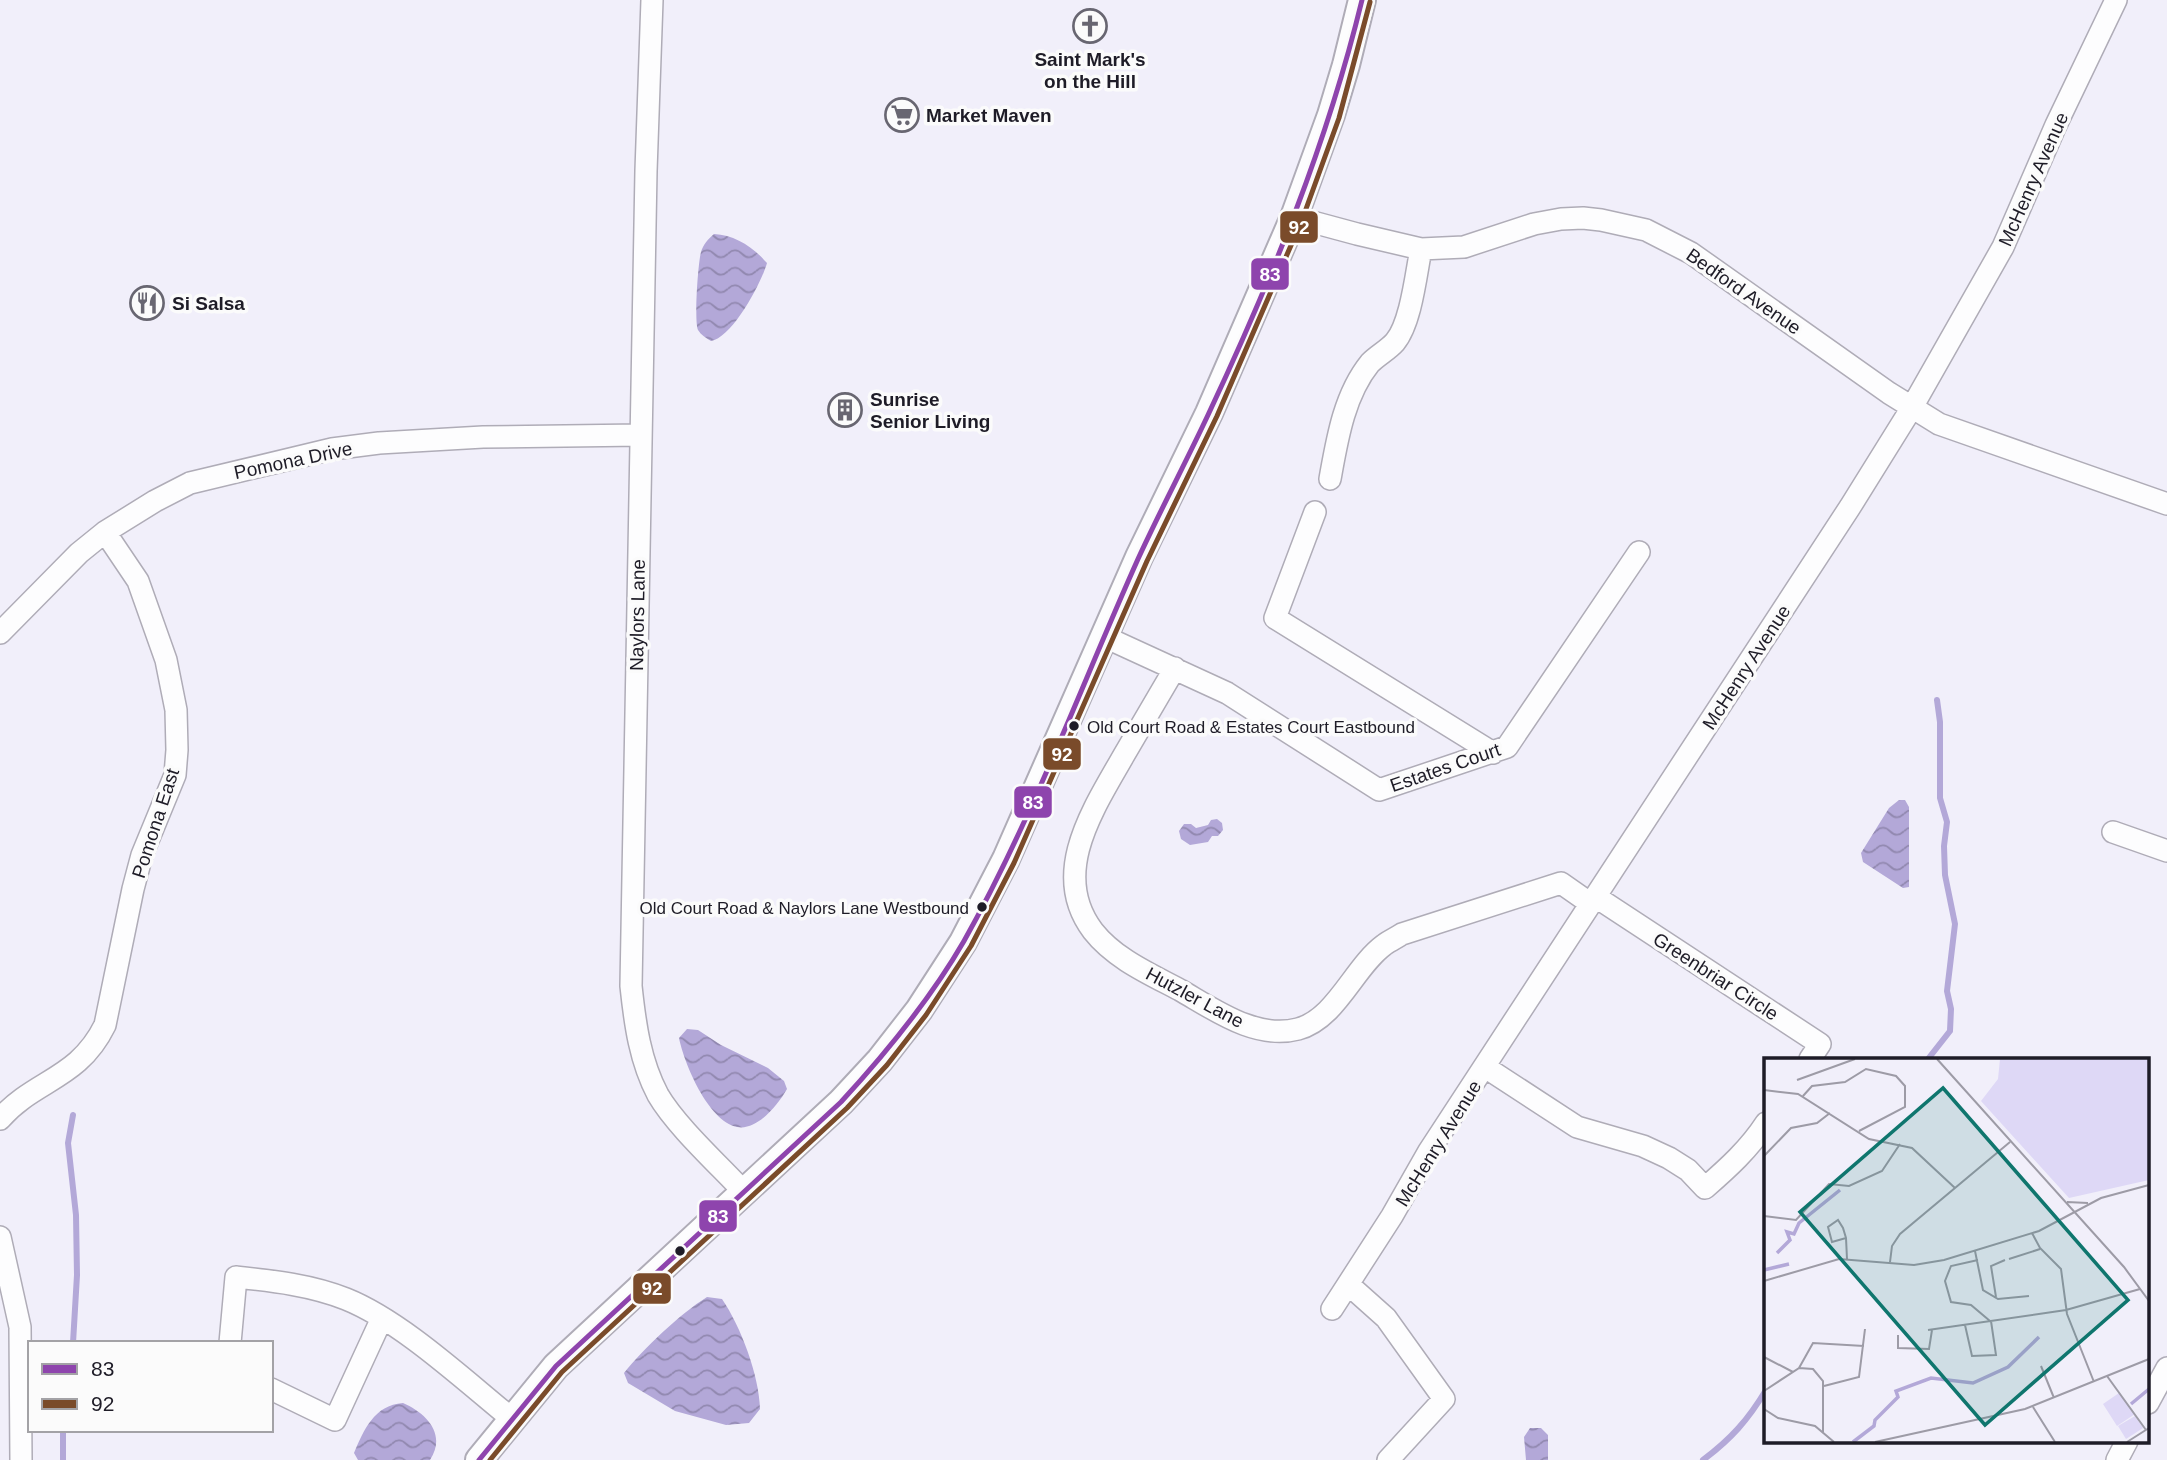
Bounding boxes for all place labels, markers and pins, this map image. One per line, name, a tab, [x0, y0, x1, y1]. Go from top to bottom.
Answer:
church icon: Saint Mark's on the Hill	[1071, 7, 1109, 45]
place label: Saint Mark's on the Hill	[1034, 49, 1146, 92]
supermarket icon: Market Maven	[883, 96, 921, 134]
place label: Market Maven	[926, 105, 1052, 126]
restaurant icon: Si Salsa	[128, 284, 166, 322]
place label: Si Salsa	[172, 293, 245, 314]
place label: Sunrise Senior Living	[870, 389, 990, 432]
building icon: Sunrise Senior Living	[826, 391, 864, 429]
place label: Old Court Road & Estates Court Eastbound	[1087, 718, 1415, 737]
marker: Old Court Road & Estates Court Eastbound	[1067, 719, 1081, 733]
place label: Old Court Road & Naylors Lane Westbound	[640, 899, 969, 918]
marker: Old Court Road & Naylors Lane Westbound	[975, 900, 989, 914]
unlabelled marker	[673, 1244, 687, 1258]

